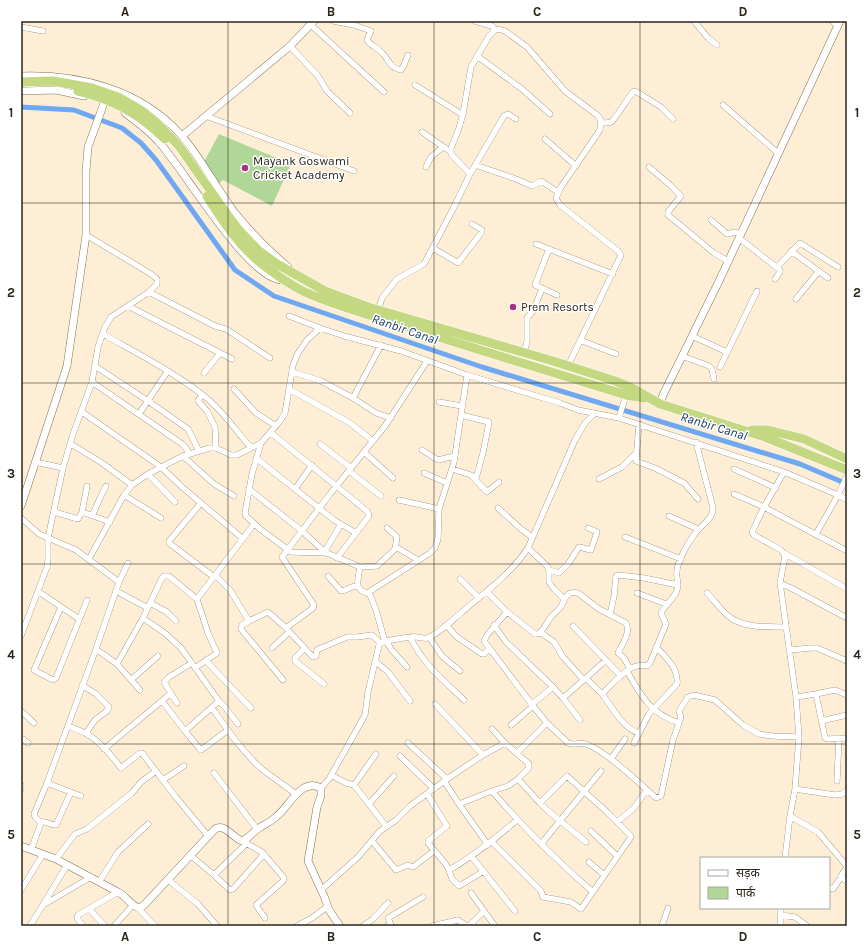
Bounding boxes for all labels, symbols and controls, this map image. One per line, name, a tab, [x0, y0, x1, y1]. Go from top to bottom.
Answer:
text: A	[121, 4, 129, 19]
text: B	[327, 4, 335, 19]
text: C	[533, 4, 541, 19]
text: D	[739, 4, 748, 19]
text: 1	[9, 105, 13, 120]
text: 1	[855, 105, 859, 120]
place label: Mayank Goswami Cricket Academy	[253, 154, 350, 182]
marker: Mayank Goswami Cricket Academy	[240, 163, 250, 173]
text: 2	[7, 285, 15, 300]
text: 2	[853, 285, 861, 300]
place label: Prem Resorts	[521, 300, 594, 314]
marker: Prem Resorts	[508, 302, 518, 312]
water label: Ranbir Canal	[370, 311, 440, 347]
water label: Ranbir Canal	[679, 409, 749, 443]
text: 3	[7, 466, 15, 481]
text: 3	[853, 466, 861, 481]
text: 4	[7, 647, 15, 662]
text: 4	[853, 647, 861, 662]
text: 5	[7, 827, 15, 842]
text: 5	[853, 827, 861, 842]
legend	[700, 857, 830, 909]
text: सड़क	[736, 866, 761, 880]
text: पार्क	[736, 886, 756, 900]
text: A	[121, 929, 129, 944]
text: B	[327, 929, 335, 944]
text: C	[533, 929, 541, 944]
text: D	[739, 929, 748, 944]

